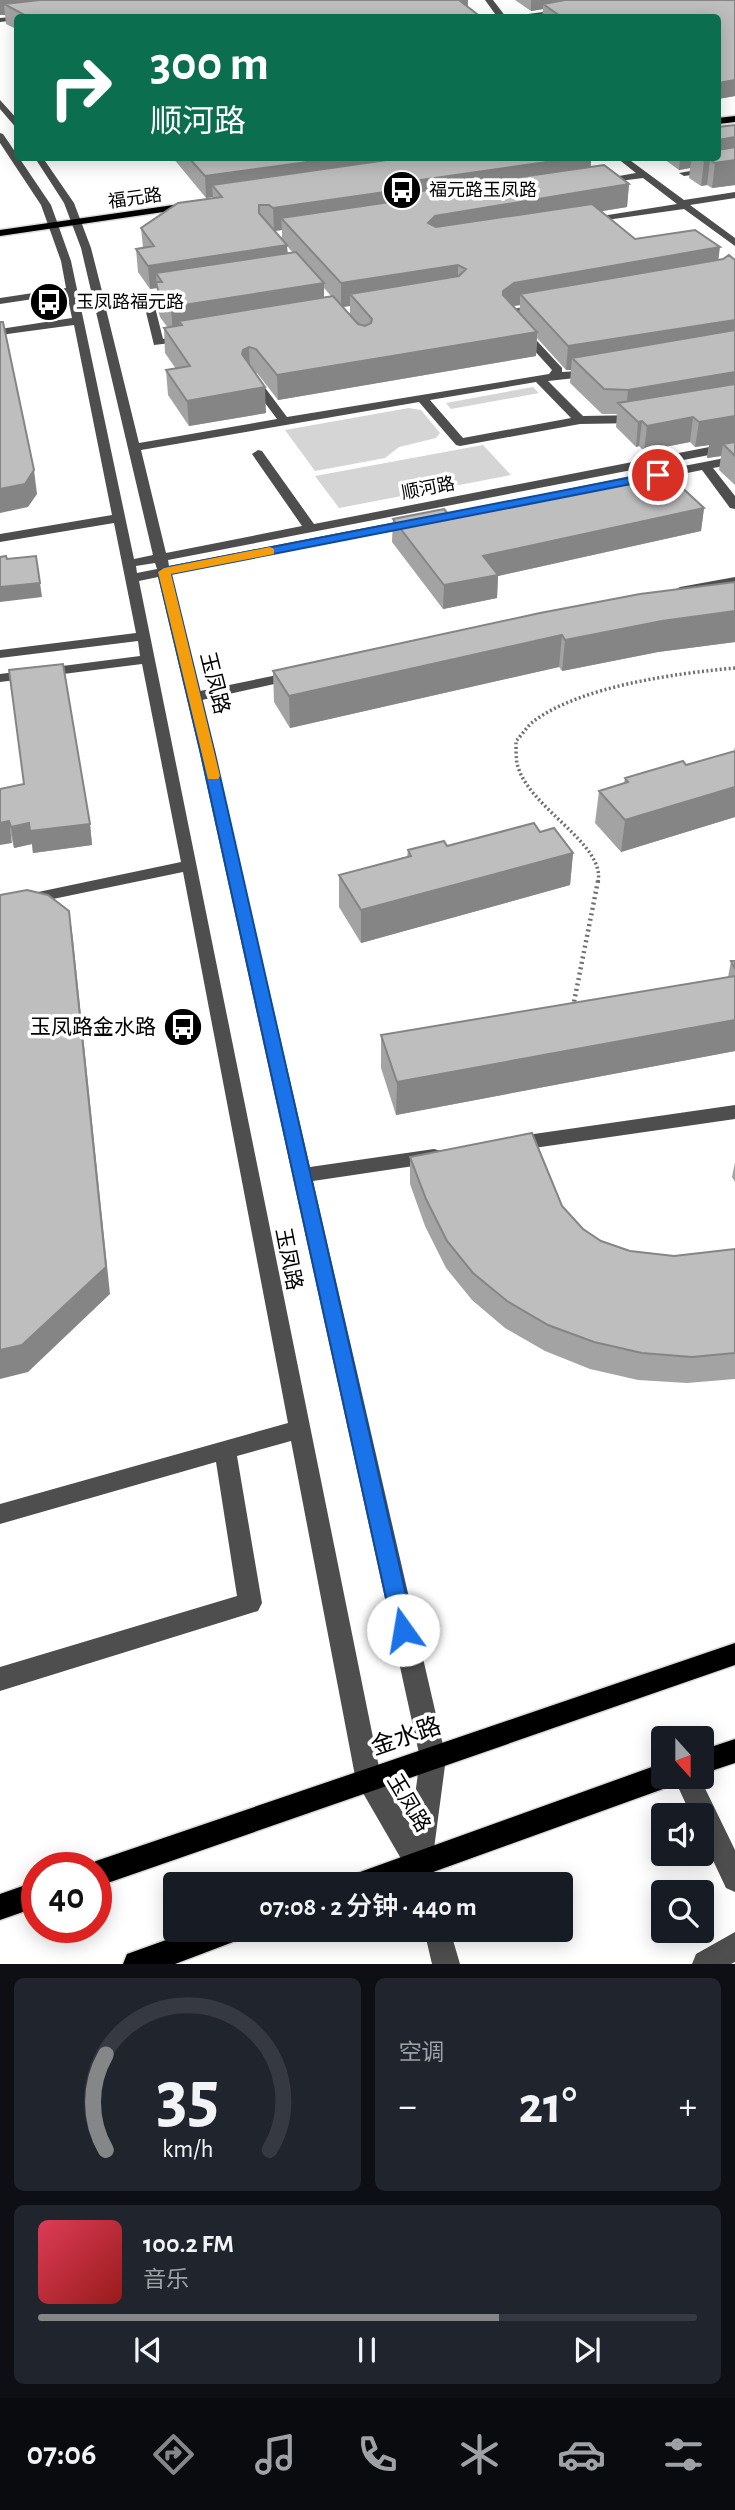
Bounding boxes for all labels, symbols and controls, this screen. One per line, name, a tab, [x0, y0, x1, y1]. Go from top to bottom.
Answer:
text: 300 m	[150, 40, 269, 89]
icon: right	[35, 42, 126, 133]
text: 顺河路	[150, 106, 246, 138]
bus stop icon: 福元路玉凤路	[381, 169, 423, 211]
place label: 福元路玉凤路	[429, 180, 537, 200]
street label: 福元路	[107, 184, 163, 212]
bus stop icon: 玉凤路福元路	[28, 281, 70, 323]
place label: 玉凤路福元路	[76, 292, 184, 312]
pin	[628, 445, 688, 505]
icon: arrive	[639, 456, 677, 494]
street label: 顺河路	[400, 473, 456, 503]
street label: 玉凤路	[197, 650, 233, 716]
bus stop icon: 玉凤路金水路	[162, 1006, 204, 1048]
place label: 玉凤路金水路	[30, 1016, 156, 1038]
street label: 玉凤路	[272, 1226, 306, 1292]
position arrow	[366, 1593, 440, 1667]
street label: 金水路	[368, 1712, 444, 1760]
north arrow	[651, 1726, 714, 1788]
map controls	[651, 1726, 714, 1943]
street label: 玉凤路	[383, 1770, 435, 1836]
button: sound	[651, 1803, 714, 1866]
speed limit sign: 40	[21, 1852, 112, 1943]
button: search	[651, 1880, 714, 1943]
text: 07:08 · 2 分钟 · 440 m	[259, 1894, 477, 1920]
text: 空调	[399, 2042, 445, 2065]
text: 35	[156, 2063, 219, 2136]
text: 21°	[519, 2080, 577, 2132]
text: −	[399, 2088, 417, 2126]
text: +	[679, 2088, 697, 2126]
text: km/h	[161, 2137, 213, 2162]
text: 100.2 FM	[143, 2231, 234, 2257]
text: 音乐	[143, 2269, 189, 2292]
icon: previous	[129, 2331, 167, 2369]
icon: pause	[348, 2331, 386, 2369]
icon: next	[568, 2331, 606, 2369]
icon: directions	[149, 2430, 198, 2479]
icon: music	[251, 2430, 300, 2479]
icon: phone	[353, 2430, 402, 2479]
icon: climate	[455, 2430, 504, 2479]
icon: car	[557, 2430, 606, 2479]
icon: filters	[659, 2430, 708, 2479]
text: 07:06	[27, 2438, 96, 2470]

